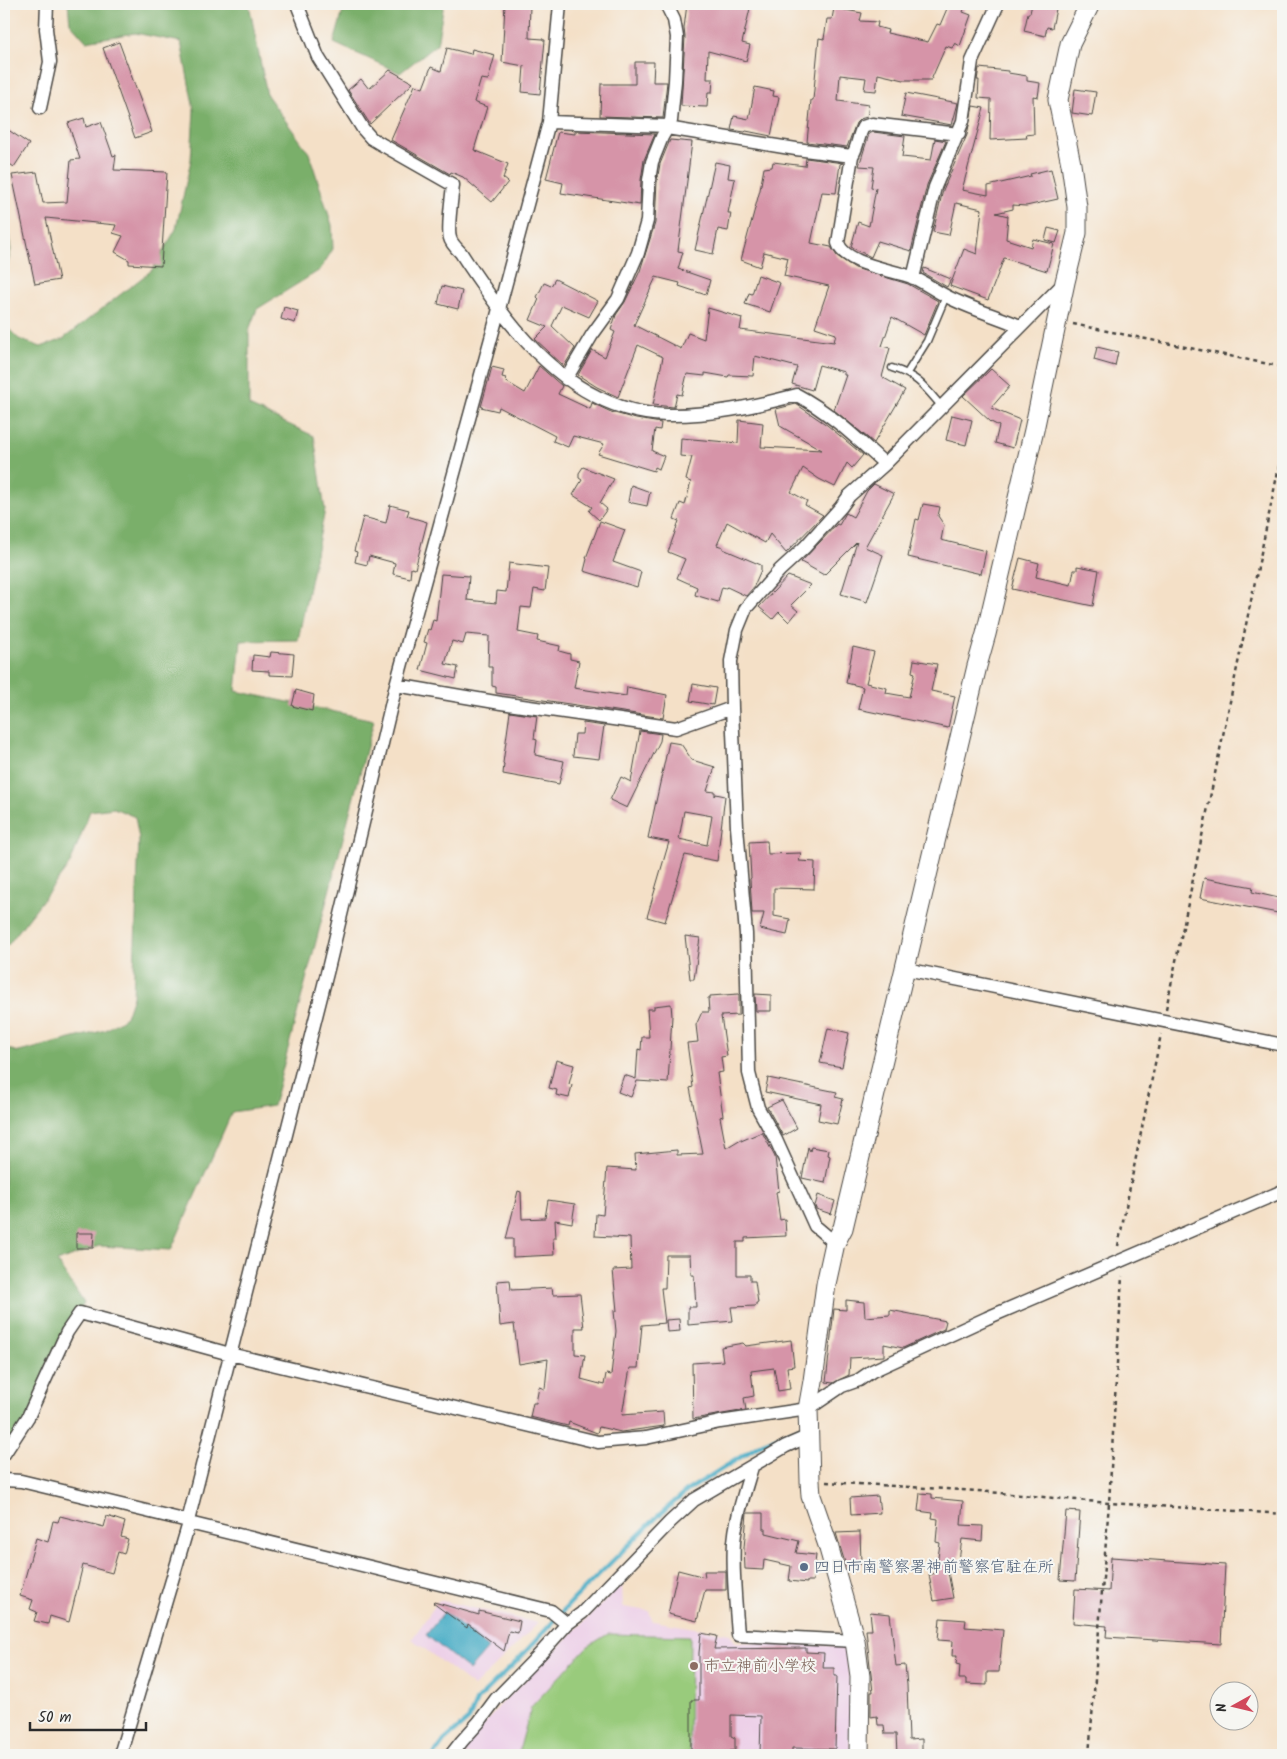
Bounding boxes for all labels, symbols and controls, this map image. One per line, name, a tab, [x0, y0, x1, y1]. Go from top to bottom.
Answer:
place label: 四日市南警察署神前警察官駐在所	[814, 1555, 1054, 1580]
marker: 四日市南警察署神前警察官駐在所	[798, 1561, 810, 1573]
place label: 市立神前小学校	[704, 1654, 816, 1679]
marker: 市立神前小学校	[688, 1660, 700, 1672]
north arrow	[1210, 1682, 1260, 1732]
scale bar	[30, 1699, 146, 1731]
text: N	[1211, 1702, 1234, 1714]
text: 50 m	[38, 1706, 72, 1730]

